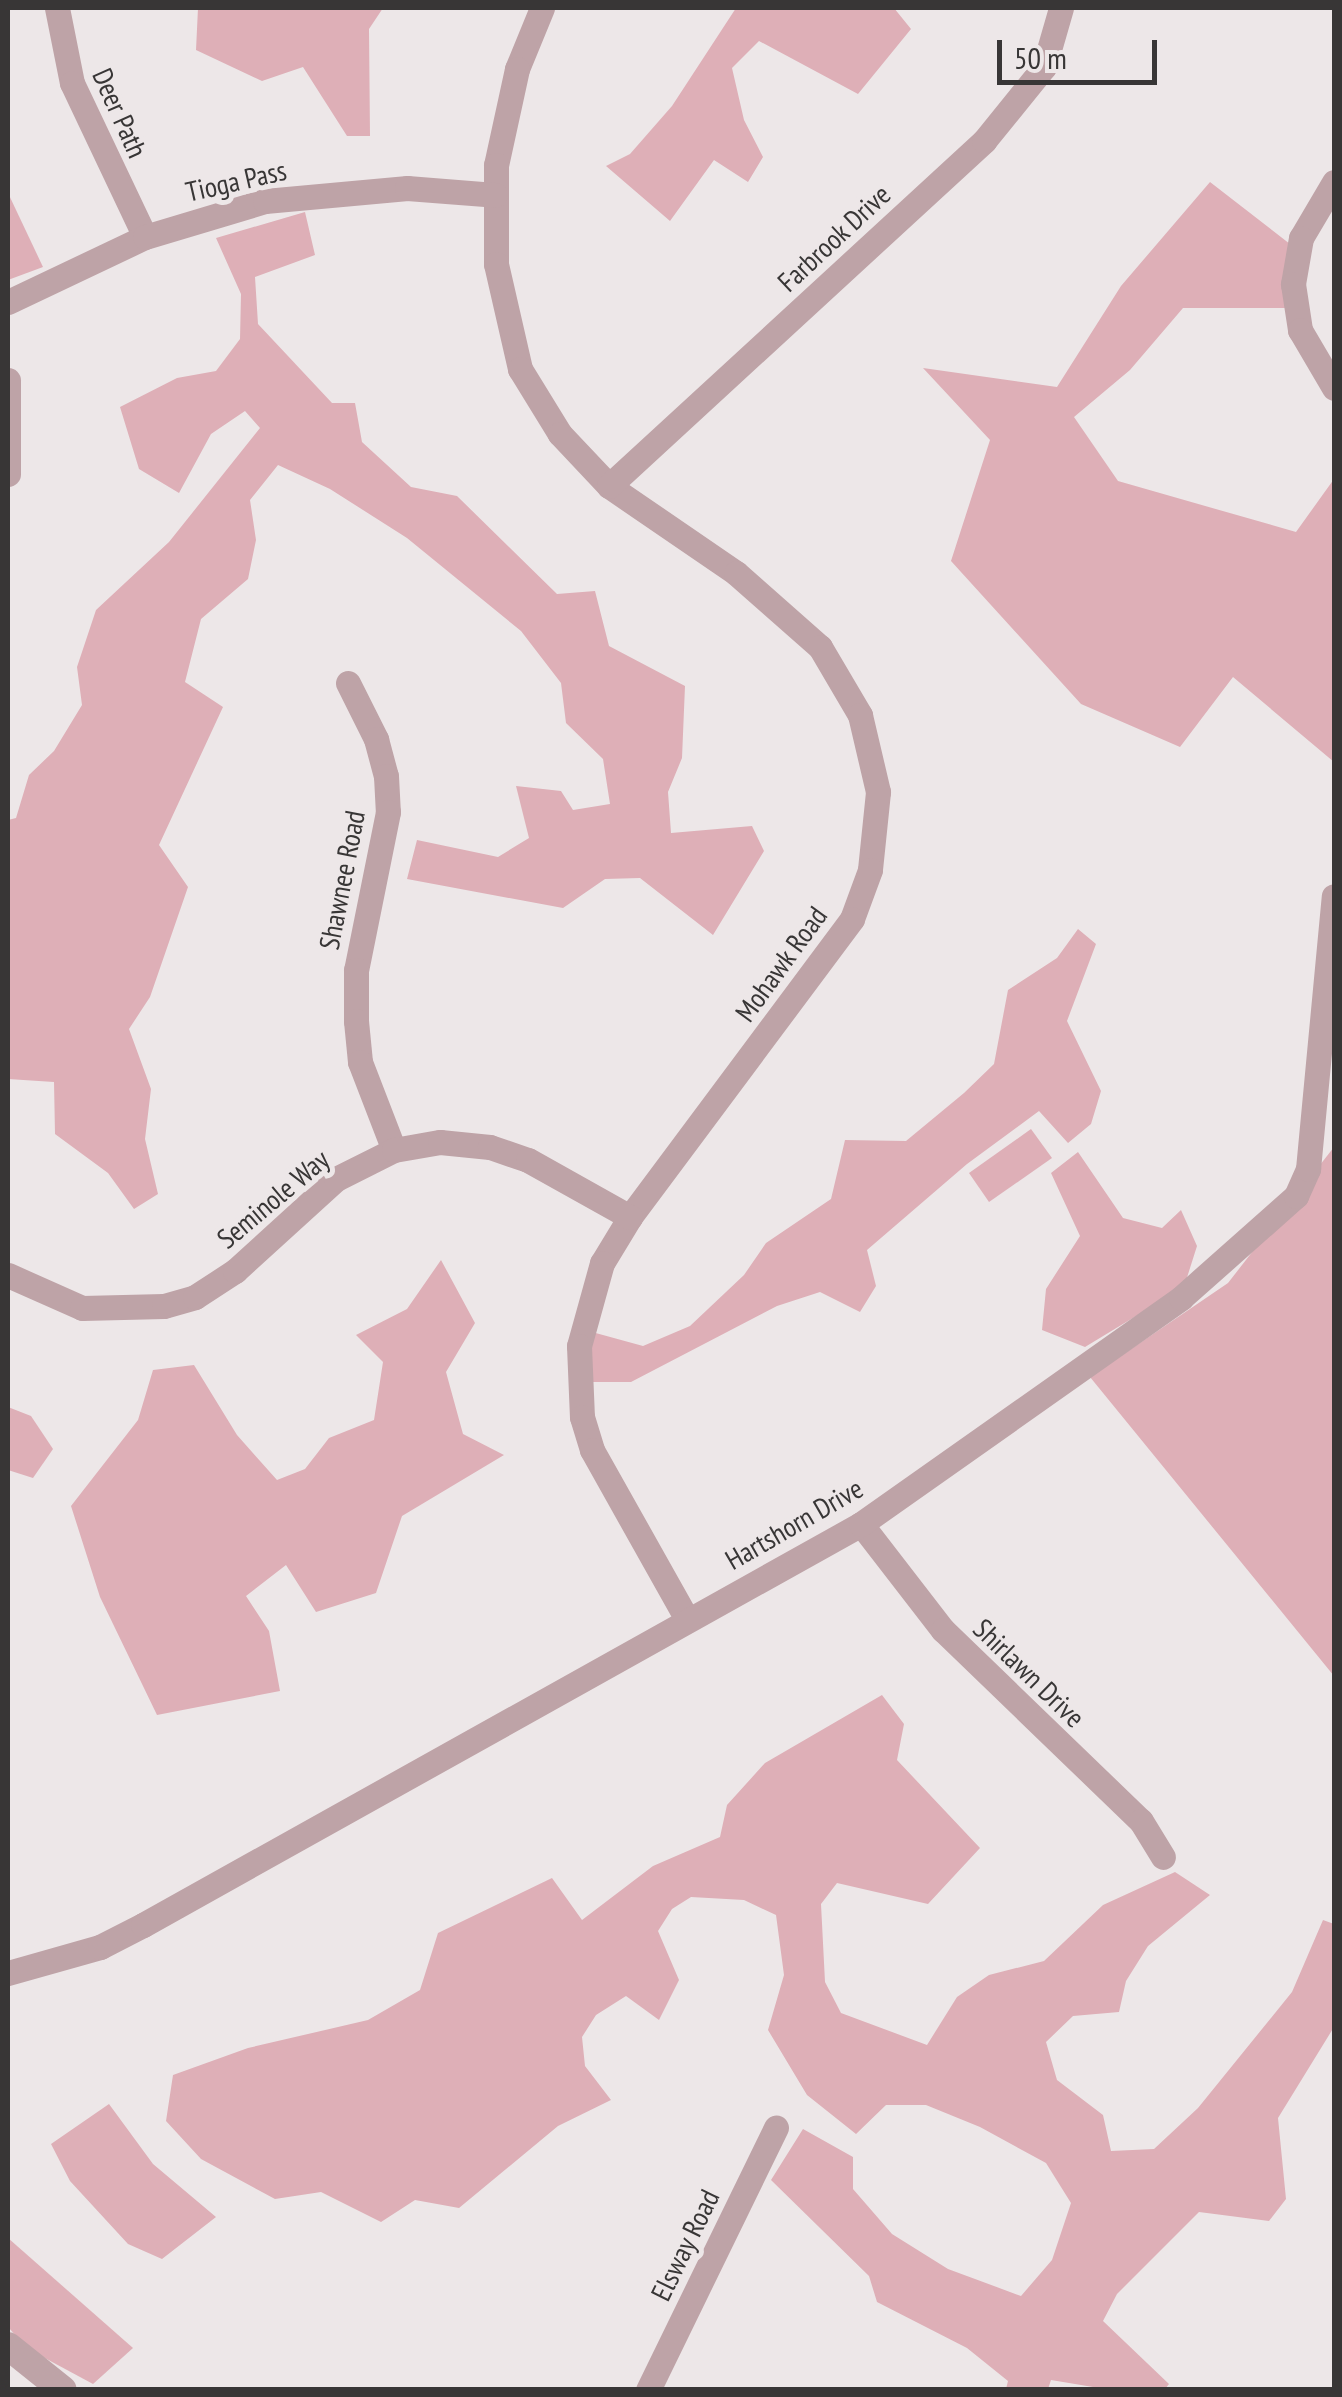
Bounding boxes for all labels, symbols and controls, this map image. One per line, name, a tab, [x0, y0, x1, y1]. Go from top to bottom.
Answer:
scale bar	[1002, 20, 1162, 82]
text: 50 m	[1014, 38, 1067, 77]
street label: Deer Path	[85, 63, 155, 163]
street label: Tioga Pass	[183, 153, 289, 209]
street label: Farbrook Drive	[771, 177, 897, 299]
street label: Shawnee Road	[312, 808, 372, 952]
street label: Mohawk Road	[728, 900, 834, 1028]
street label: Seminole Way	[210, 1142, 336, 1256]
street label: Hartshorn Drive	[719, 1471, 869, 1577]
street label: Shirlawn Drive	[966, 1612, 1092, 1734]
street label: Elsway Road	[644, 2184, 726, 2306]

